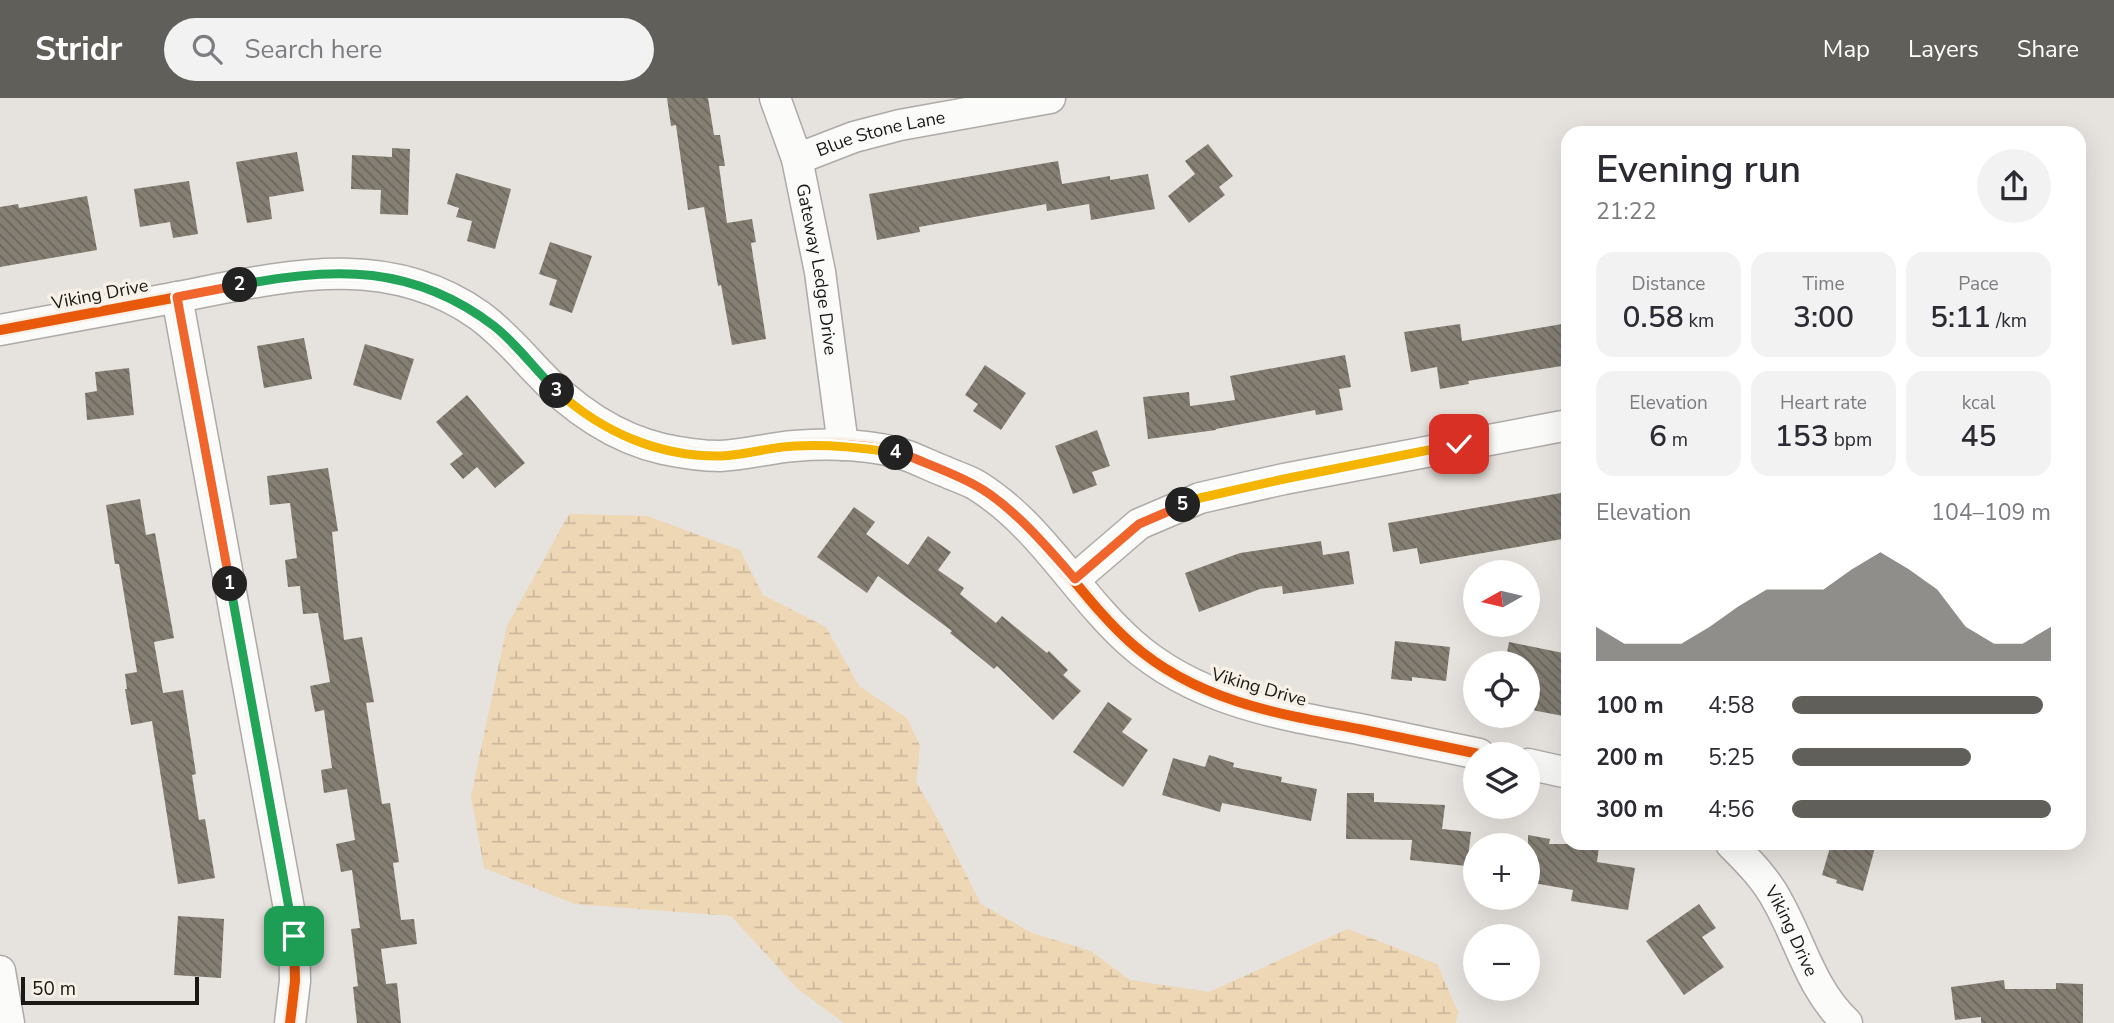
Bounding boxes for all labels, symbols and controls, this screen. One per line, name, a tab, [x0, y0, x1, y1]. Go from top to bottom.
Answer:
search box	[164, 18, 654, 81]
text: Stridr	[35, 27, 122, 72]
icon: search	[188, 30, 226, 68]
text: Search here	[244, 32, 382, 67]
text: Map	[1823, 33, 1870, 65]
text: Layers	[1908, 33, 1979, 65]
text: Share	[2017, 33, 2079, 65]
street label: Blue Stone Lane	[813, 105, 947, 162]
text: Evening run	[1596, 144, 1801, 195]
button: share	[1977, 149, 2051, 223]
street label: Gateway Ledge Drive	[790, 181, 843, 357]
text: 21:22	[1596, 196, 1656, 227]
pin: 2	[222, 268, 258, 302]
text: 2	[234, 271, 245, 297]
text: Distance	[1632, 271, 1705, 297]
text: Time	[1802, 271, 1845, 297]
text: Pace	[1958, 271, 1999, 297]
street label: Viking Drive	[49, 273, 150, 315]
text: 0.58	[1623, 297, 1684, 338]
text: 3:00	[1793, 297, 1854, 338]
text: 5:11	[1930, 297, 1991, 338]
text: km	[1684, 308, 1714, 334]
text: /km	[1991, 308, 2027, 334]
pin: 3	[540, 374, 574, 408]
text: 3	[551, 377, 562, 403]
text: Elevation	[1629, 390, 1708, 416]
text: Heart rate	[1780, 390, 1867, 416]
text: kcal	[1962, 390, 1995, 416]
pin	[1429, 414, 1489, 474]
text: 6	[1649, 416, 1667, 457]
text: 153	[1775, 416, 1829, 457]
text: 45	[1961, 416, 1997, 457]
icon: check	[1440, 425, 1478, 463]
text: m	[1667, 427, 1688, 453]
text: bpm	[1829, 427, 1872, 453]
pin: 4	[878, 436, 914, 470]
text: 4	[890, 439, 901, 465]
pin: 5	[1166, 488, 1200, 522]
text: 5	[1177, 491, 1188, 517]
text: Elevation	[1596, 497, 1691, 528]
text: 104–109 m	[1931, 497, 2051, 528]
north arrow	[1463, 560, 1540, 637]
map controls	[1463, 560, 1540, 1001]
pin: 1	[212, 566, 247, 602]
text: 1	[224, 570, 235, 596]
button: locate	[1463, 651, 1540, 728]
street label: Viking Drive	[1208, 662, 1309, 712]
text: 100 m	[1596, 690, 1664, 721]
text: 4:58	[1708, 690, 1755, 721]
button: layers	[1463, 742, 1540, 819]
text: 200 m	[1596, 742, 1664, 773]
text: 5:25	[1708, 742, 1755, 773]
text: 300 m	[1596, 794, 1664, 825]
text: 4:56	[1708, 794, 1755, 825]
button: +	[1463, 833, 1540, 910]
street label: Viking Drive	[1759, 880, 1823, 981]
pin	[264, 906, 324, 966]
icon: arrive	[275, 917, 313, 955]
button: −	[1463, 924, 1540, 1001]
scale bar	[21, 974, 200, 1006]
text: 50 m	[32, 976, 76, 1002]

